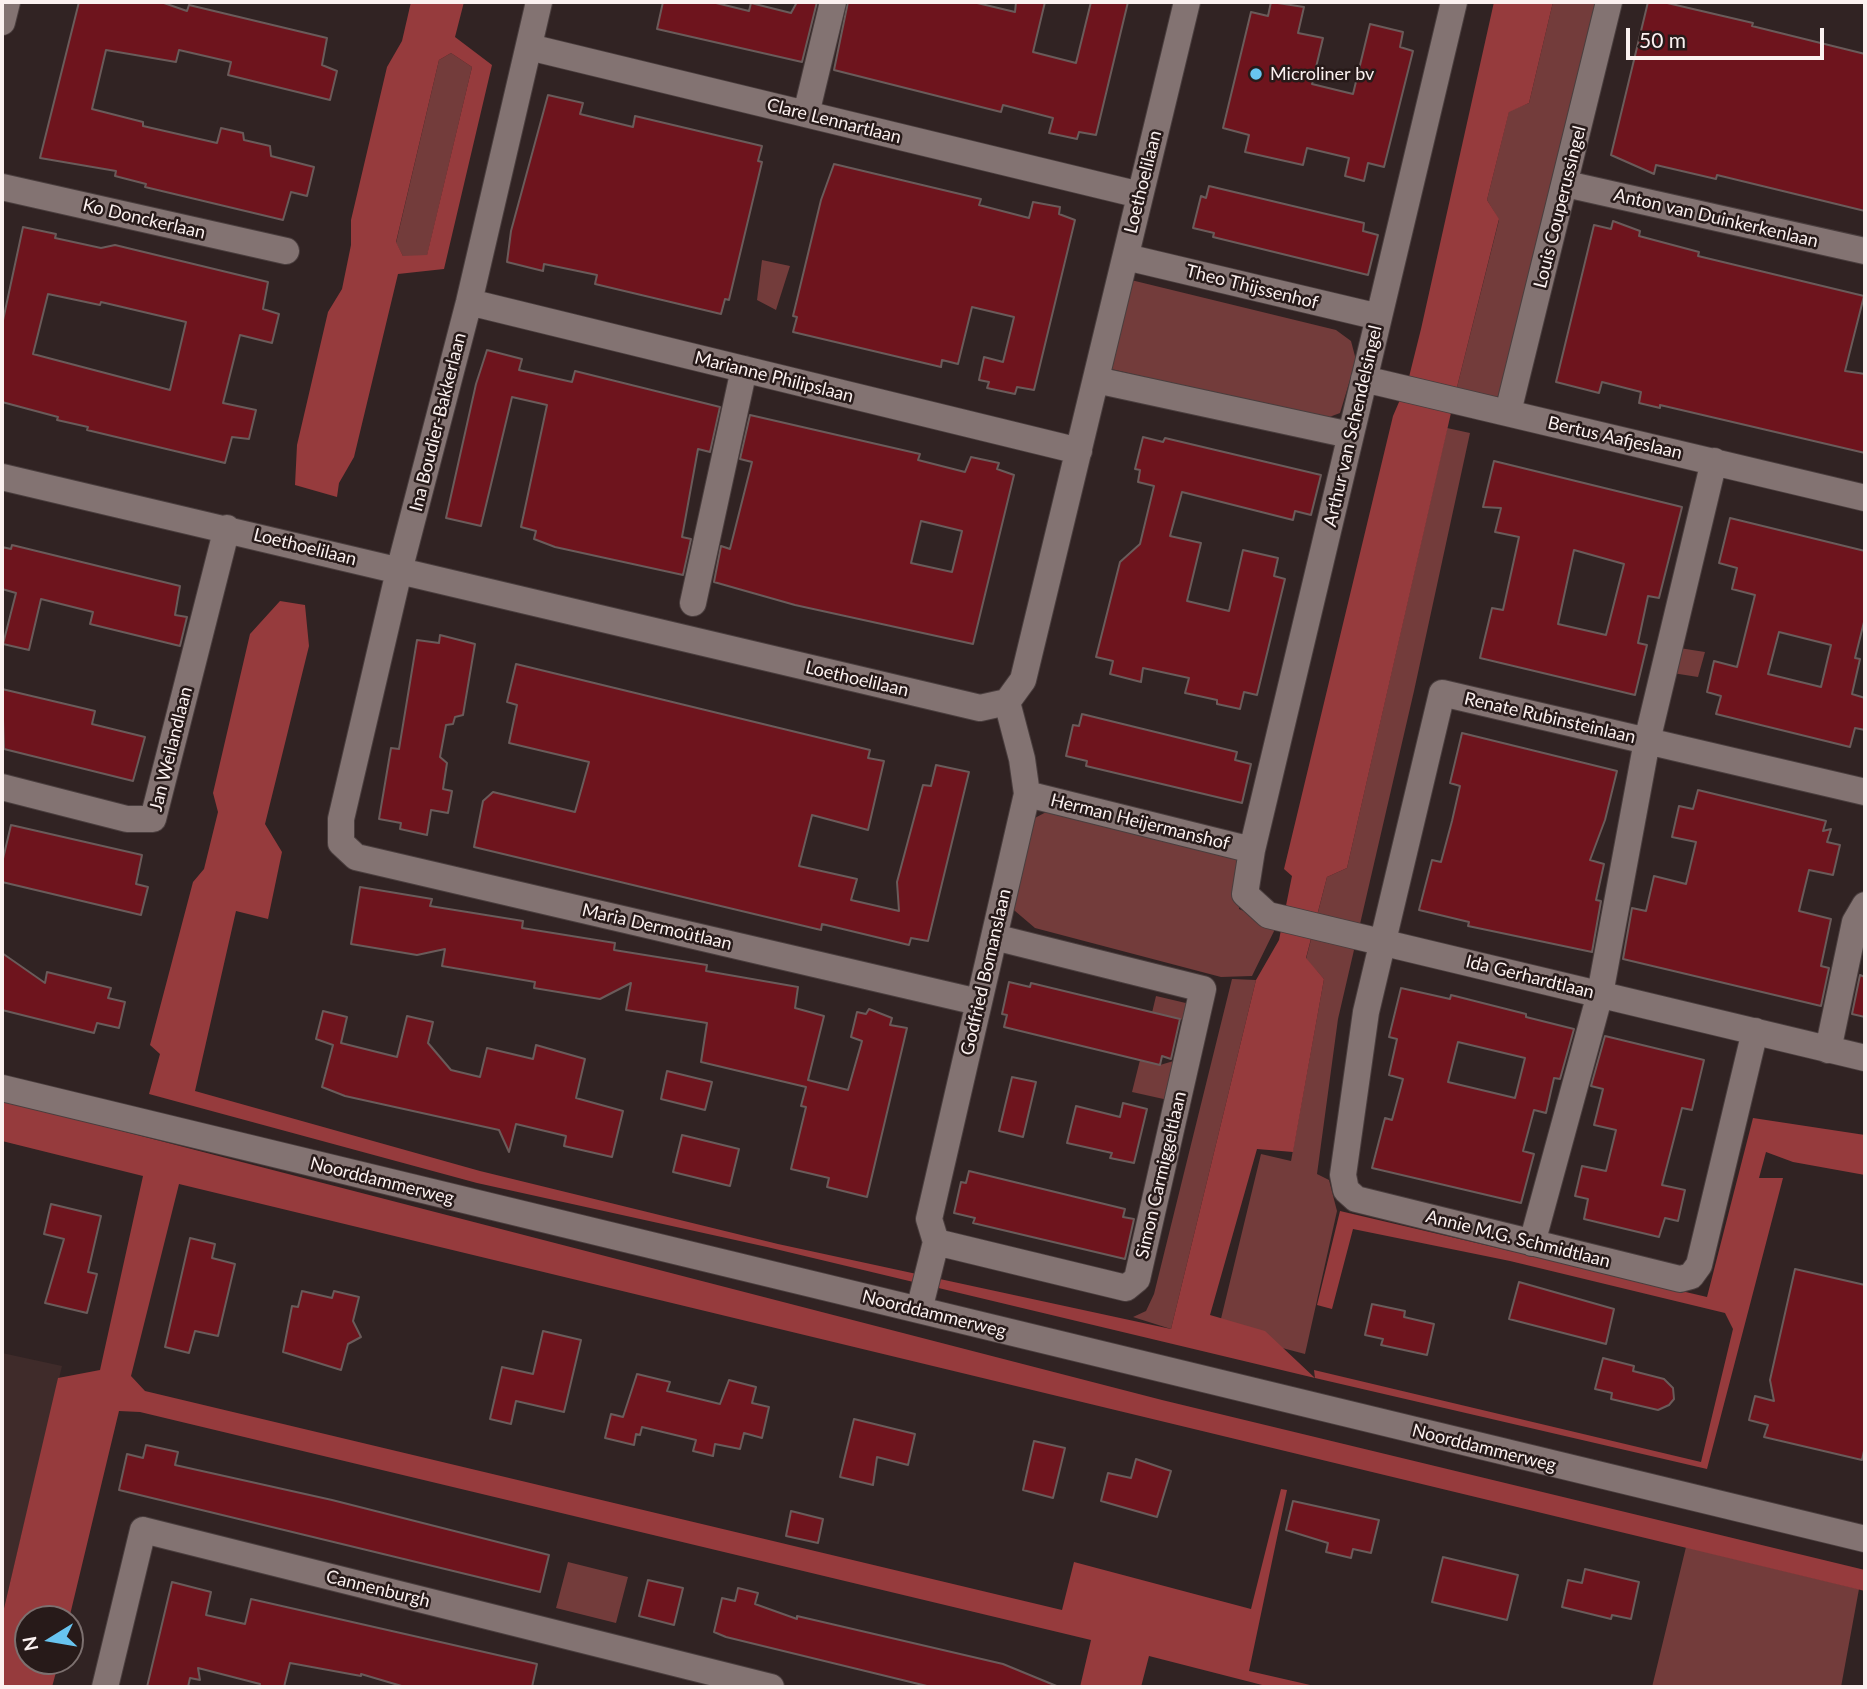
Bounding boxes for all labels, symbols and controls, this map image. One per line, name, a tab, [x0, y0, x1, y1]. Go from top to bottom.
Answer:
scale bar	[1629, 14, 1827, 58]
text: 50 m	[1639, 27, 1686, 52]
place label: Microliner bv	[1270, 63, 1374, 85]
marker: Microliner bv	[1248, 66, 1264, 82]
street label: Clare Lennartlaan	[765, 94, 903, 148]
street label: Louis Couperussingel	[1529, 123, 1591, 291]
street label: Loethoelilaan	[1120, 128, 1166, 236]
street label: Anton van Duinkerkenlaan	[1612, 184, 1820, 252]
street label: Ko Donckerlaan	[81, 194, 207, 244]
street label: Theo Thijssenhof	[1184, 260, 1320, 314]
street label: Arthur van Schendelsingel	[1319, 323, 1387, 529]
street label: Ina Boudier-Bakkerlaan	[405, 330, 471, 514]
street label: Marianne Philipslaan	[692, 347, 856, 407]
street label: Bertus Aafjeslaan	[1546, 412, 1684, 464]
street label: Loethoelilaan	[251, 524, 359, 570]
street label: Loethoelilaan	[803, 657, 911, 701]
street label: Jan Weilandlaan	[145, 684, 197, 814]
street label: Renate Rubinsteinlaan	[1462, 688, 1638, 748]
street label: Herman Heijermanshof	[1048, 789, 1232, 855]
street label: Godfried Bomanslaan	[956, 887, 1016, 1057]
street label: Maria Dermoûtlaan	[580, 899, 734, 955]
street label: Ida Gerhardtlaan	[1464, 951, 1596, 1003]
street label: Simon Carmiggeltlaan	[1131, 1089, 1191, 1261]
street label: Noorddammerweg	[308, 1153, 456, 1209]
street label: Annie M.G. Schmidtlaan	[1423, 1206, 1613, 1272]
street label: Noorddammerweg	[860, 1286, 1008, 1342]
street label: Noorddammerweg	[1410, 1420, 1558, 1476]
street label: Cannenburgh	[324, 1566, 432, 1612]
north arrow	[14, 1605, 84, 1675]
text: N	[17, 1634, 43, 1653]

